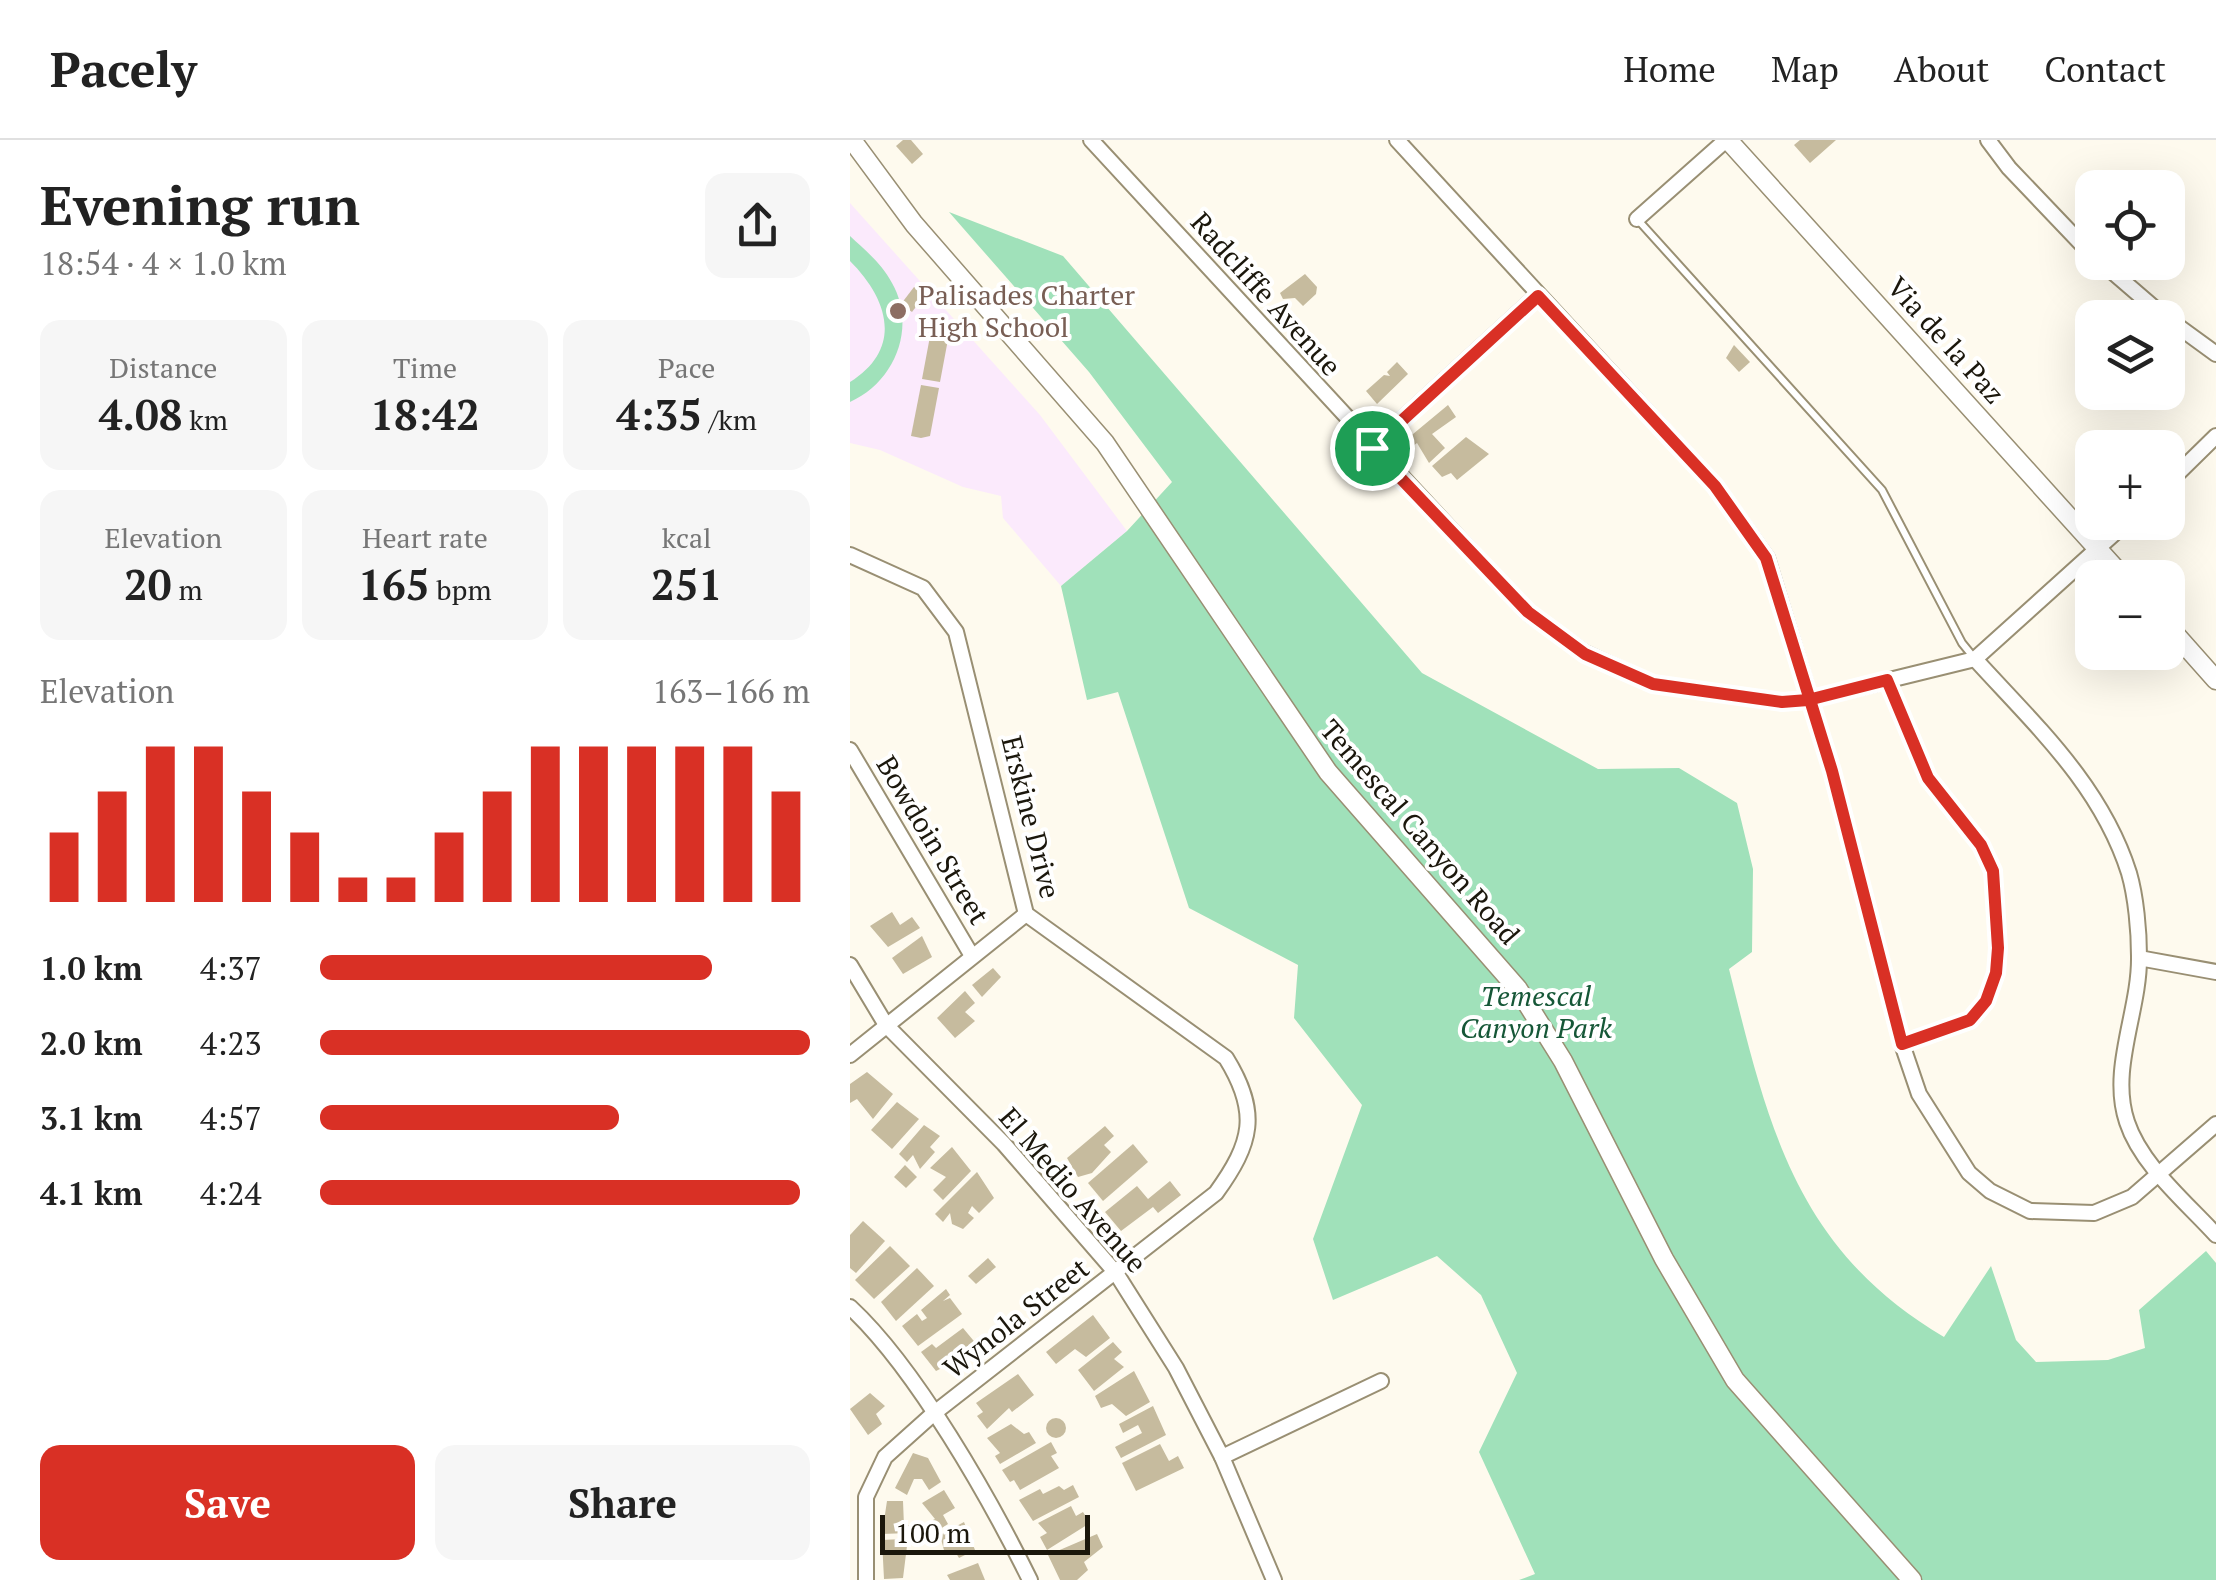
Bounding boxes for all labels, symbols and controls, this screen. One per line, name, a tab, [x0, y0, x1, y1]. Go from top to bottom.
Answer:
text: Pacely	[50, 37, 197, 101]
text: Home	[1623, 46, 1716, 92]
text: Map	[1771, 46, 1839, 92]
text: About	[1894, 46, 1989, 92]
text: Contact	[2044, 46, 2166, 92]
text: Evening run	[40, 168, 360, 241]
map controls	[2075, 170, 2185, 670]
button: locate	[2075, 170, 2185, 280]
button: share	[705, 173, 810, 278]
street label: Radcliffe Avenue	[1183, 204, 1350, 383]
text: 18:54 · 4 × 1.0 km	[40, 242, 287, 284]
street label: Via de la Paz	[1879, 268, 2013, 411]
place label: Palisades Charter High School	[918, 276, 1135, 345]
marker: Palisades Charter High School	[887, 300, 909, 322]
button: layers	[2075, 300, 2185, 410]
text: Distance	[109, 349, 217, 386]
text: Time	[393, 349, 457, 386]
text: Pace	[658, 349, 715, 386]
text: 4.08	[99, 386, 182, 442]
text: 18:42	[370, 386, 480, 442]
text: 4:35	[616, 386, 702, 442]
text: km	[182, 401, 228, 438]
text: /km	[702, 401, 757, 438]
pin	[1330, 406, 1415, 491]
icon: arrive	[1345, 421, 1400, 476]
button: +	[2075, 430, 2185, 540]
text: Elevation	[105, 519, 222, 556]
text: Heart rate	[362, 519, 488, 556]
text: kcal	[662, 519, 712, 556]
text: 20	[124, 556, 172, 612]
text: 165	[358, 556, 430, 612]
text: 251	[651, 556, 722, 612]
button: −	[2075, 560, 2185, 670]
text: m	[172, 571, 203, 608]
text: bpm	[430, 571, 492, 608]
text: Elevation	[40, 670, 174, 712]
text: 163–166 m	[652, 670, 810, 712]
street label: Temescal Canyon Road	[1313, 712, 1528, 952]
street label: Erskine Drive	[993, 732, 1070, 902]
street label: Bowdoin Street	[869, 749, 999, 931]
text: 1.0 km	[40, 947, 143, 989]
text: 4:37	[200, 947, 262, 989]
park label: Temescal Canyon Park	[1460, 977, 1613, 1046]
text: 2.0 km	[40, 1022, 143, 1064]
text: 4:23	[200, 1022, 262, 1064]
text: 3.1 km	[40, 1097, 143, 1139]
text: 4:57	[200, 1097, 262, 1139]
street label: El Medio Avenue	[991, 1099, 1155, 1280]
text: 4.1 km	[40, 1172, 143, 1214]
text: 4:24	[200, 1172, 262, 1214]
street label: Wynola Street	[935, 1249, 1096, 1386]
button: Save	[40, 1445, 415, 1560]
button: Share	[435, 1445, 810, 1560]
scale bar	[880, 1510, 1090, 1554]
text: 100 m	[895, 1514, 971, 1551]

